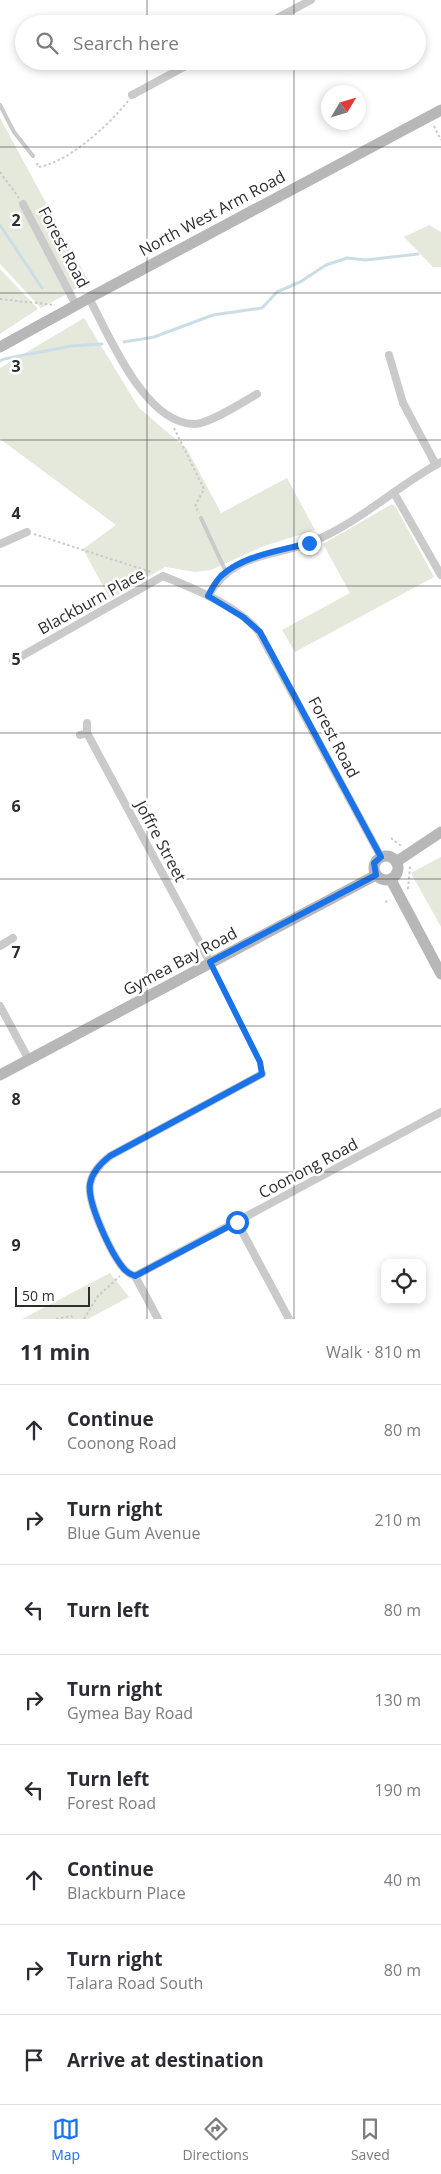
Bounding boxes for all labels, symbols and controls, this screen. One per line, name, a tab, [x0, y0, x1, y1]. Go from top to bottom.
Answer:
search box	[15, 15, 426, 70]
icon: search	[33, 29, 61, 57]
text: Search here	[73, 30, 179, 56]
north arrow	[321, 85, 366, 130]
street label: North West Arm Road	[135, 165, 289, 261]
street label: Forest Road	[33, 203, 95, 291]
text: 2	[11, 209, 21, 231]
text: 3	[11, 355, 21, 377]
text: 4	[11, 502, 21, 524]
route end	[298, 532, 321, 555]
street label: Blackburn Place	[34, 563, 148, 639]
text: 5	[11, 648, 21, 670]
street label: Forest Road	[303, 693, 365, 781]
text: 6	[11, 795, 21, 817]
street label: Joffre Street	[129, 795, 192, 886]
street label: Gymea Bay Road	[119, 922, 241, 1000]
text: 7	[11, 941, 21, 963]
text: 8	[11, 1088, 21, 1110]
street label: Coonong Road	[254, 1133, 362, 1203]
route start	[226, 1211, 249, 1234]
text: 9	[11, 1234, 21, 1256]
map controls	[381, 1259, 426, 1304]
button: locate	[381, 1259, 426, 1304]
scale bar	[15, 1284, 90, 1307]
text: 50 m	[22, 1286, 55, 1305]
text: 11 min	[20, 1338, 90, 1366]
text: Walk · 810 m	[326, 1341, 421, 1363]
text: Continue	[67, 1406, 154, 1432]
icon: ahead	[20, 1416, 48, 1444]
text: 80 m	[384, 1419, 421, 1441]
text: Coonong Road	[67, 1432, 177, 1454]
text: Turn right	[67, 1496, 162, 1522]
icon: right	[20, 1506, 48, 1534]
text: 210 m	[375, 1509, 421, 1531]
text: Blue Gum Avenue	[67, 1522, 200, 1544]
icon: left	[20, 1596, 48, 1624]
text: Turn left	[67, 1597, 149, 1623]
text: 80 m	[384, 1599, 421, 1621]
text: Turn right	[67, 1676, 162, 1702]
icon: right	[20, 1686, 48, 1714]
text: 130 m	[375, 1689, 421, 1711]
text: Gymea Bay Road	[67, 1702, 193, 1724]
text: Turn left	[67, 1766, 149, 1792]
icon: left	[20, 1776, 48, 1804]
text: 190 m	[375, 1779, 421, 1801]
text: Forest Road	[67, 1792, 156, 1814]
text: Continue	[67, 1856, 154, 1882]
icon: ahead	[20, 1866, 48, 1894]
text: 40 m	[384, 1869, 421, 1891]
text: Blackburn Place	[67, 1882, 186, 1904]
text: Turn right	[67, 1946, 162, 1972]
icon: right	[20, 1956, 48, 1984]
text: 80 m	[384, 1959, 421, 1981]
text: Talara Road South	[67, 1972, 203, 1994]
icon: arrive	[20, 2046, 48, 2074]
text: Arrive at destination	[67, 2047, 264, 2073]
tab: Map	[51, 2115, 80, 2164]
tab: Directions	[182, 2115, 249, 2164]
tab: Saved	[351, 2115, 390, 2164]

